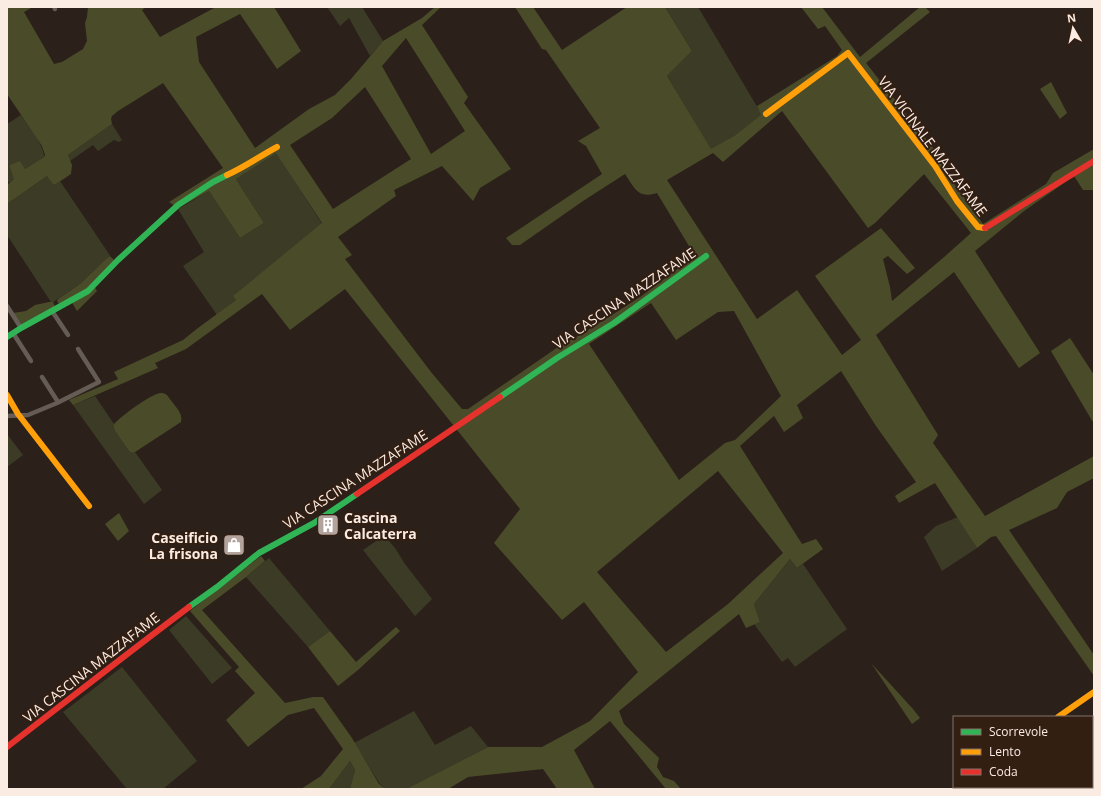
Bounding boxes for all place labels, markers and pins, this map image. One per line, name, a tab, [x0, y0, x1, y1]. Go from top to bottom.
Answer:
place label: Cascina Calcaterra	[344, 508, 417, 543]
building icon: Cascina Calcaterra	[315, 512, 341, 538]
place label: Caseificio La frisona	[149, 528, 218, 563]
shop icon: Caseificio La frisona	[221, 532, 247, 558]

